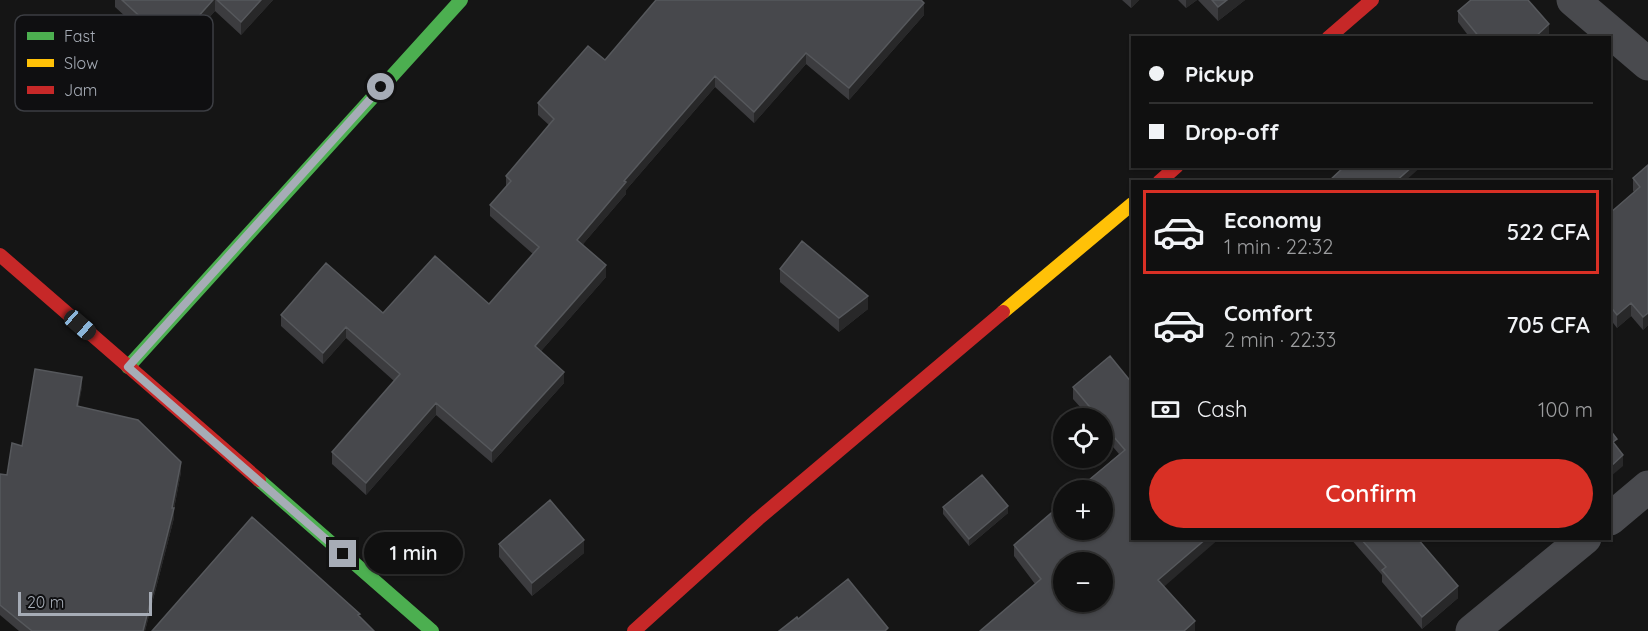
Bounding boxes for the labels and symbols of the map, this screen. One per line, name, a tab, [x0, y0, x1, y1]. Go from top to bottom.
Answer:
legend	[15, 15, 213, 111]
text: Fast	[64, 26, 95, 46]
text: Slow	[64, 53, 98, 73]
route start	[367, 73, 394, 100]
text: Jam	[64, 80, 97, 100]
car	[61, 306, 99, 344]
callout: 1 min	[364, 533, 463, 575]
route end	[329, 540, 356, 567]
scale bar	[18, 589, 152, 616]

